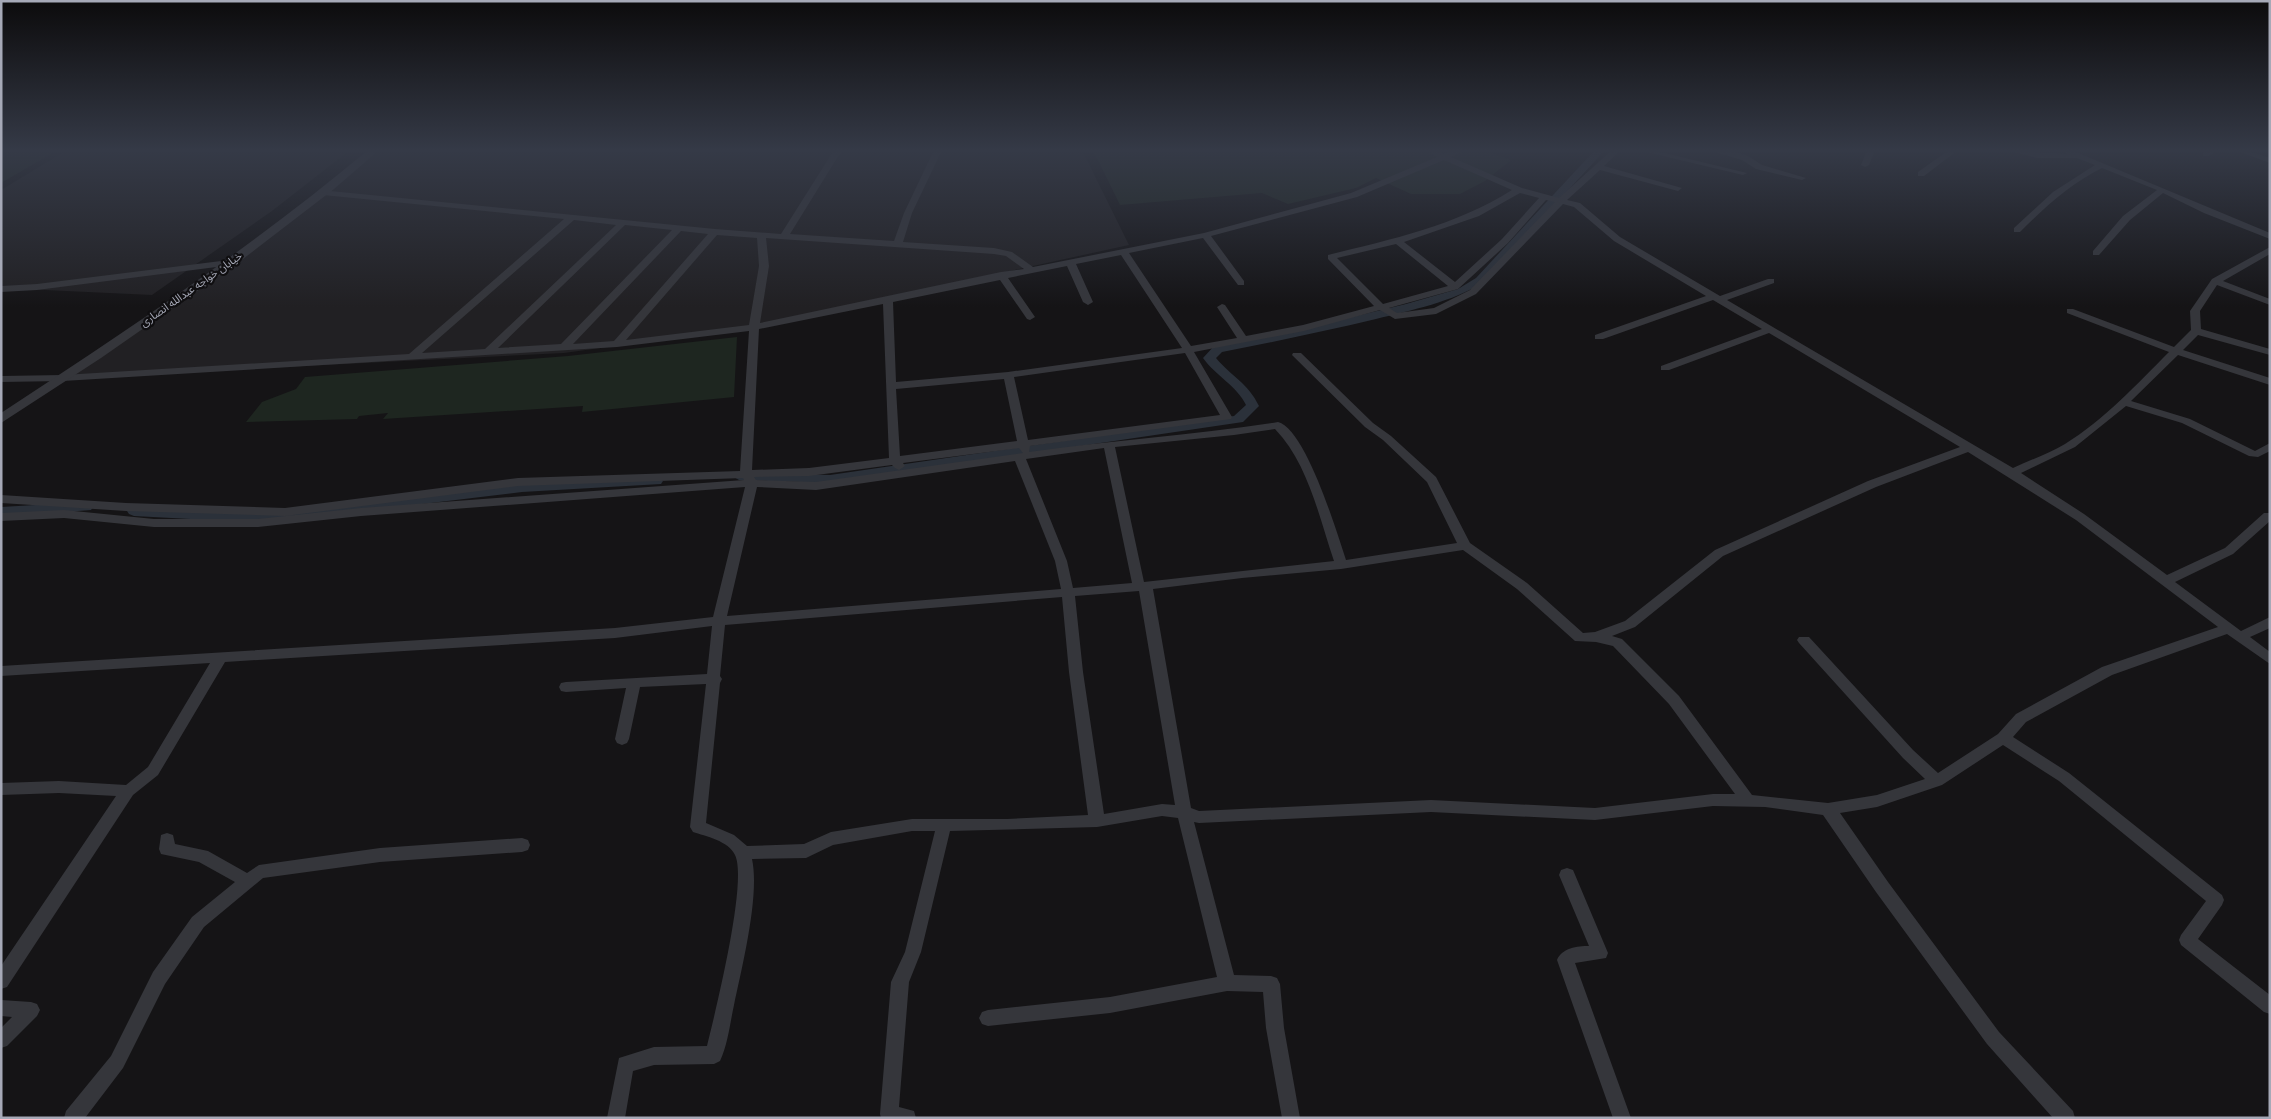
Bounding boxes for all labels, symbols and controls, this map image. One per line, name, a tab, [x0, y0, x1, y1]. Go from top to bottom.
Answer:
street label: خیابان خواجه عبدالله انصاری	[137, 247, 246, 330]

